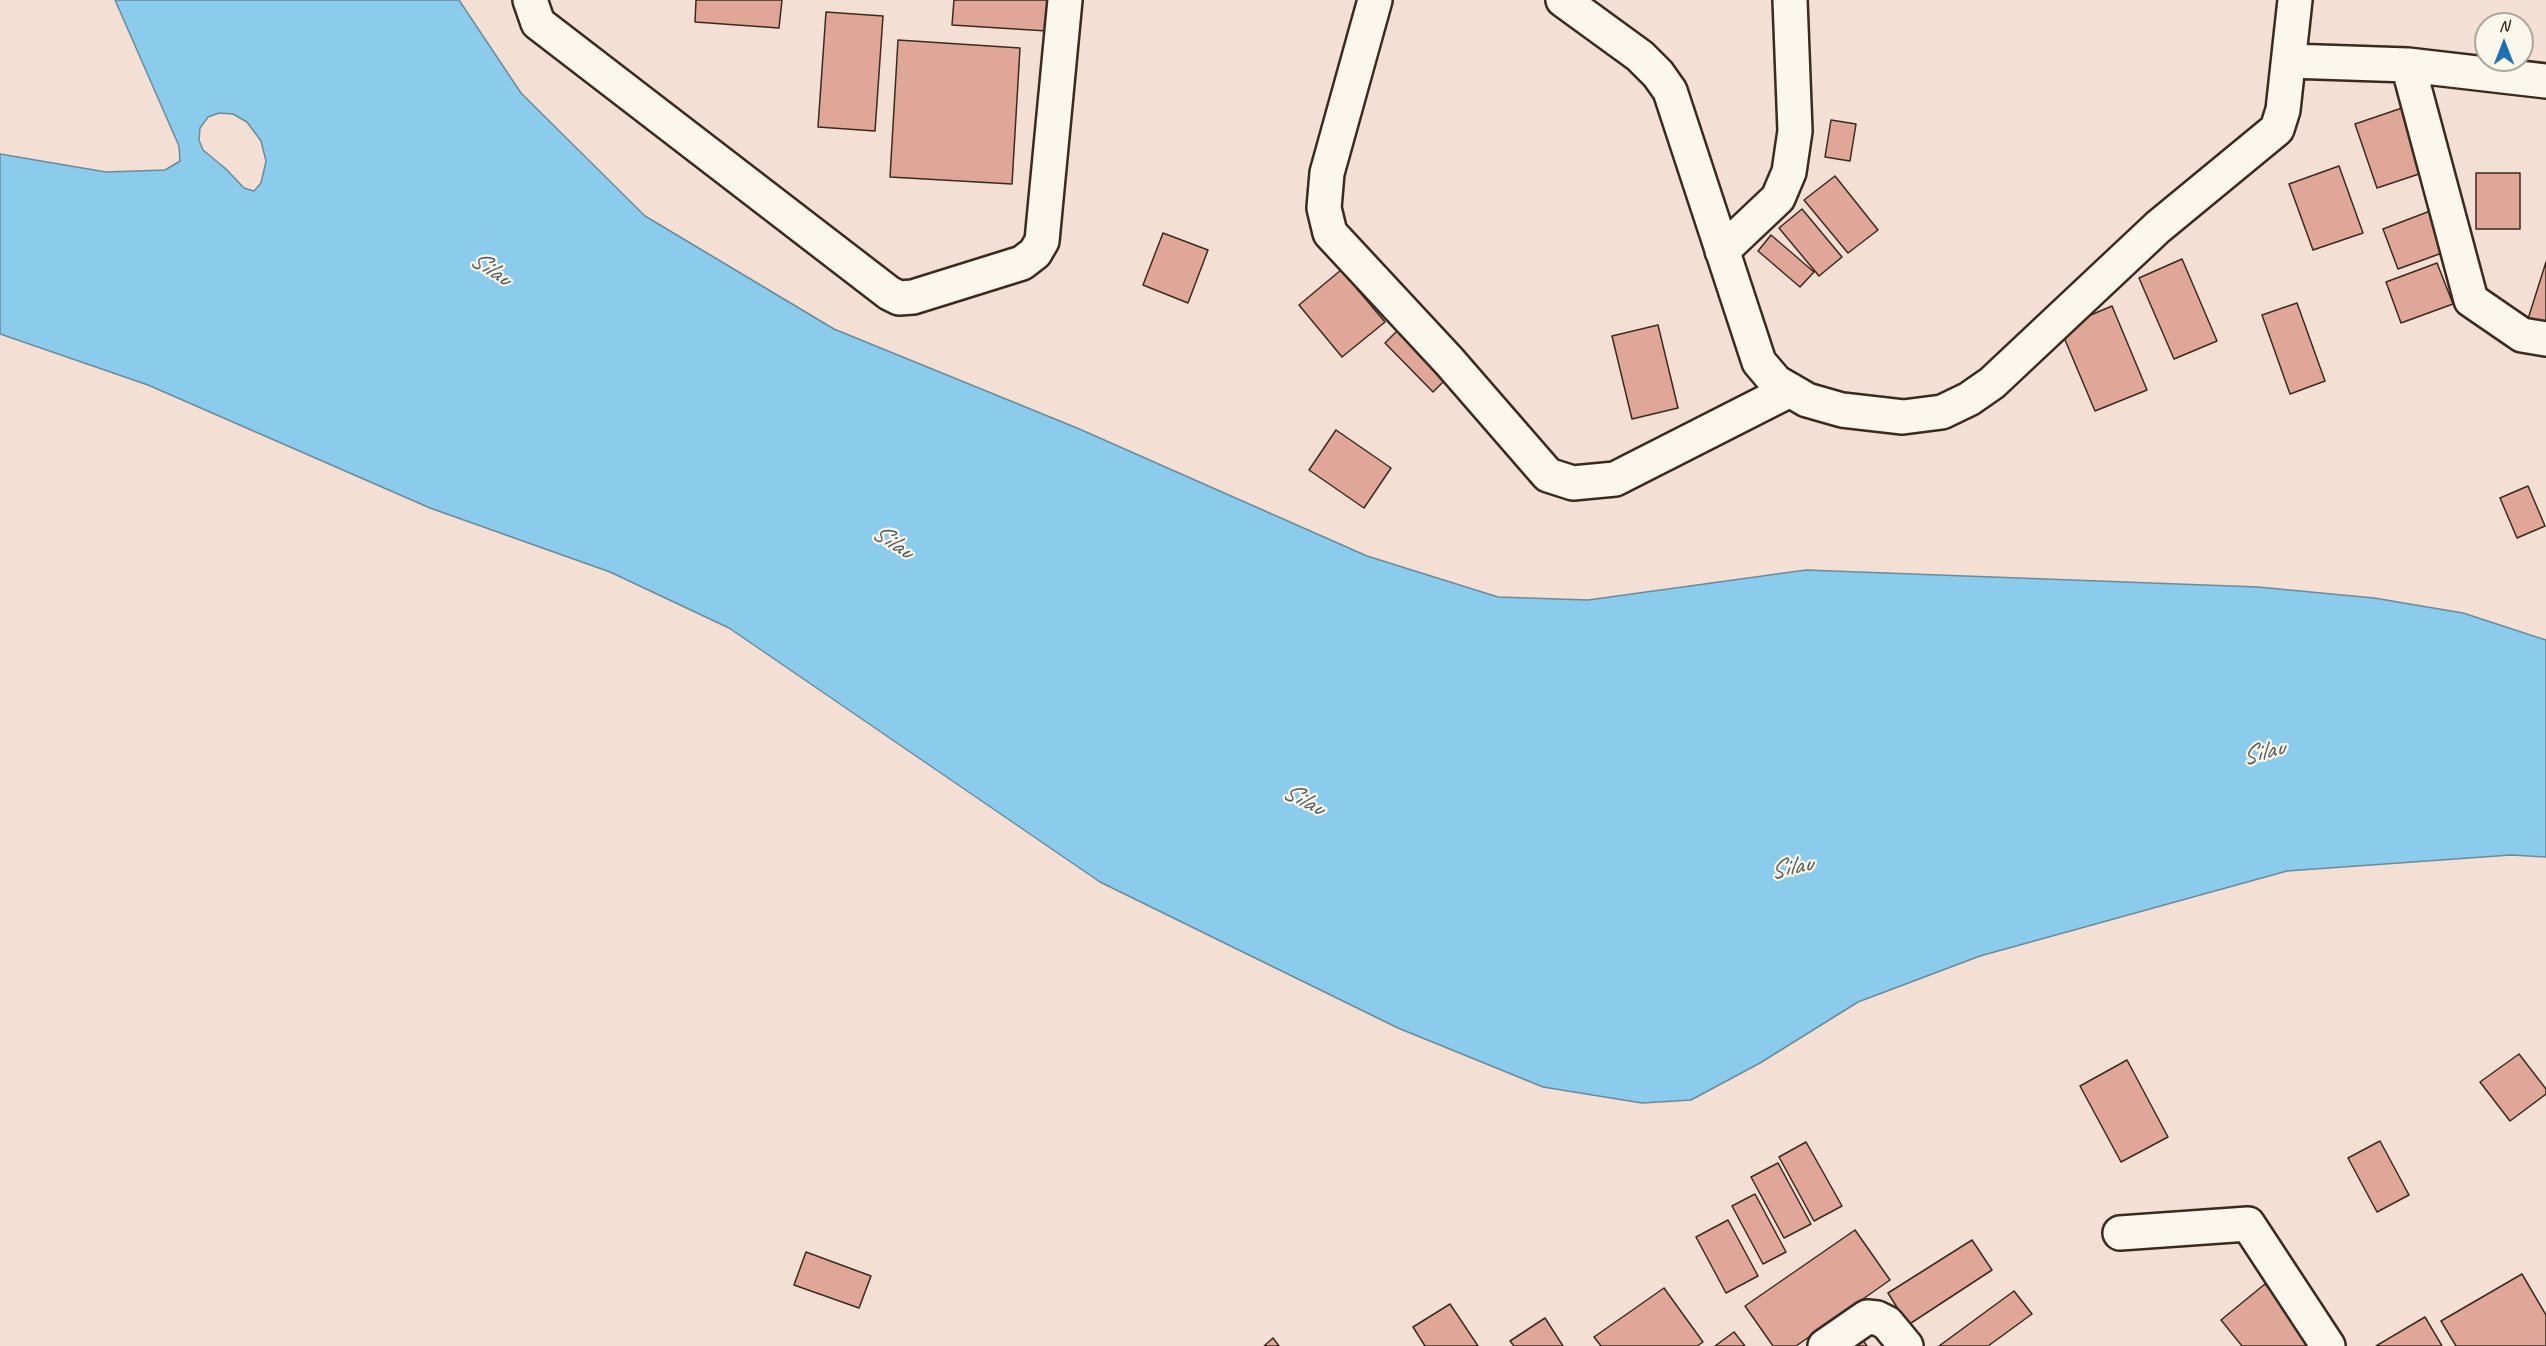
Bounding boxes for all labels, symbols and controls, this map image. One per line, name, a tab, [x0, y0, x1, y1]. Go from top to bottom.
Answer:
north arrow	[2474, 12, 2534, 72]
text: N	[2499, 16, 2509, 36]
water label: Silau	[464, 244, 516, 294]
water label: Silau	[866, 517, 918, 567]
water label: Silau	[2239, 733, 2287, 773]
water label: Silau	[1277, 776, 1329, 824]
water label: Silau	[1767, 849, 1815, 887]

